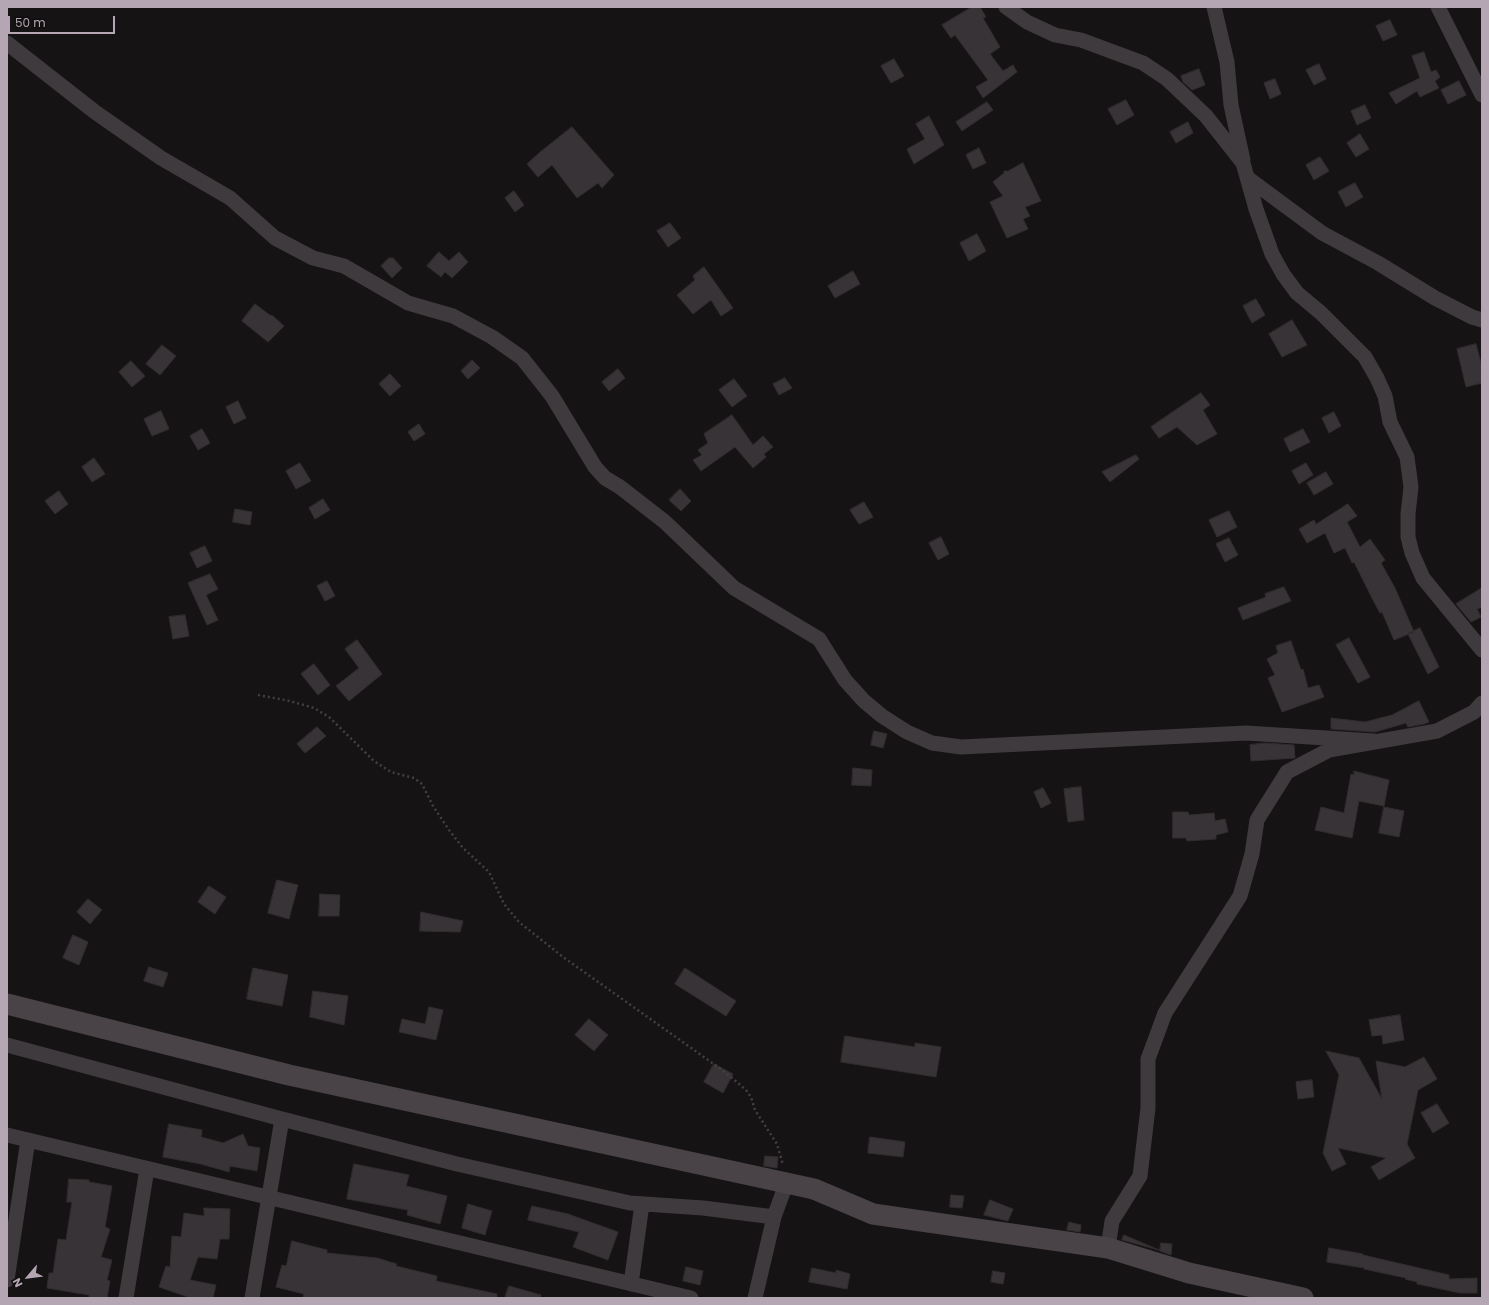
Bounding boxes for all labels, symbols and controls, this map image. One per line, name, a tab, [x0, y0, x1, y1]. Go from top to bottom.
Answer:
scale bar	[10, 8, 117, 34]
text: 50 m	[15, 14, 46, 31]
north arrow	[8, 1257, 48, 1297]
text: N	[8, 1275, 26, 1290]

